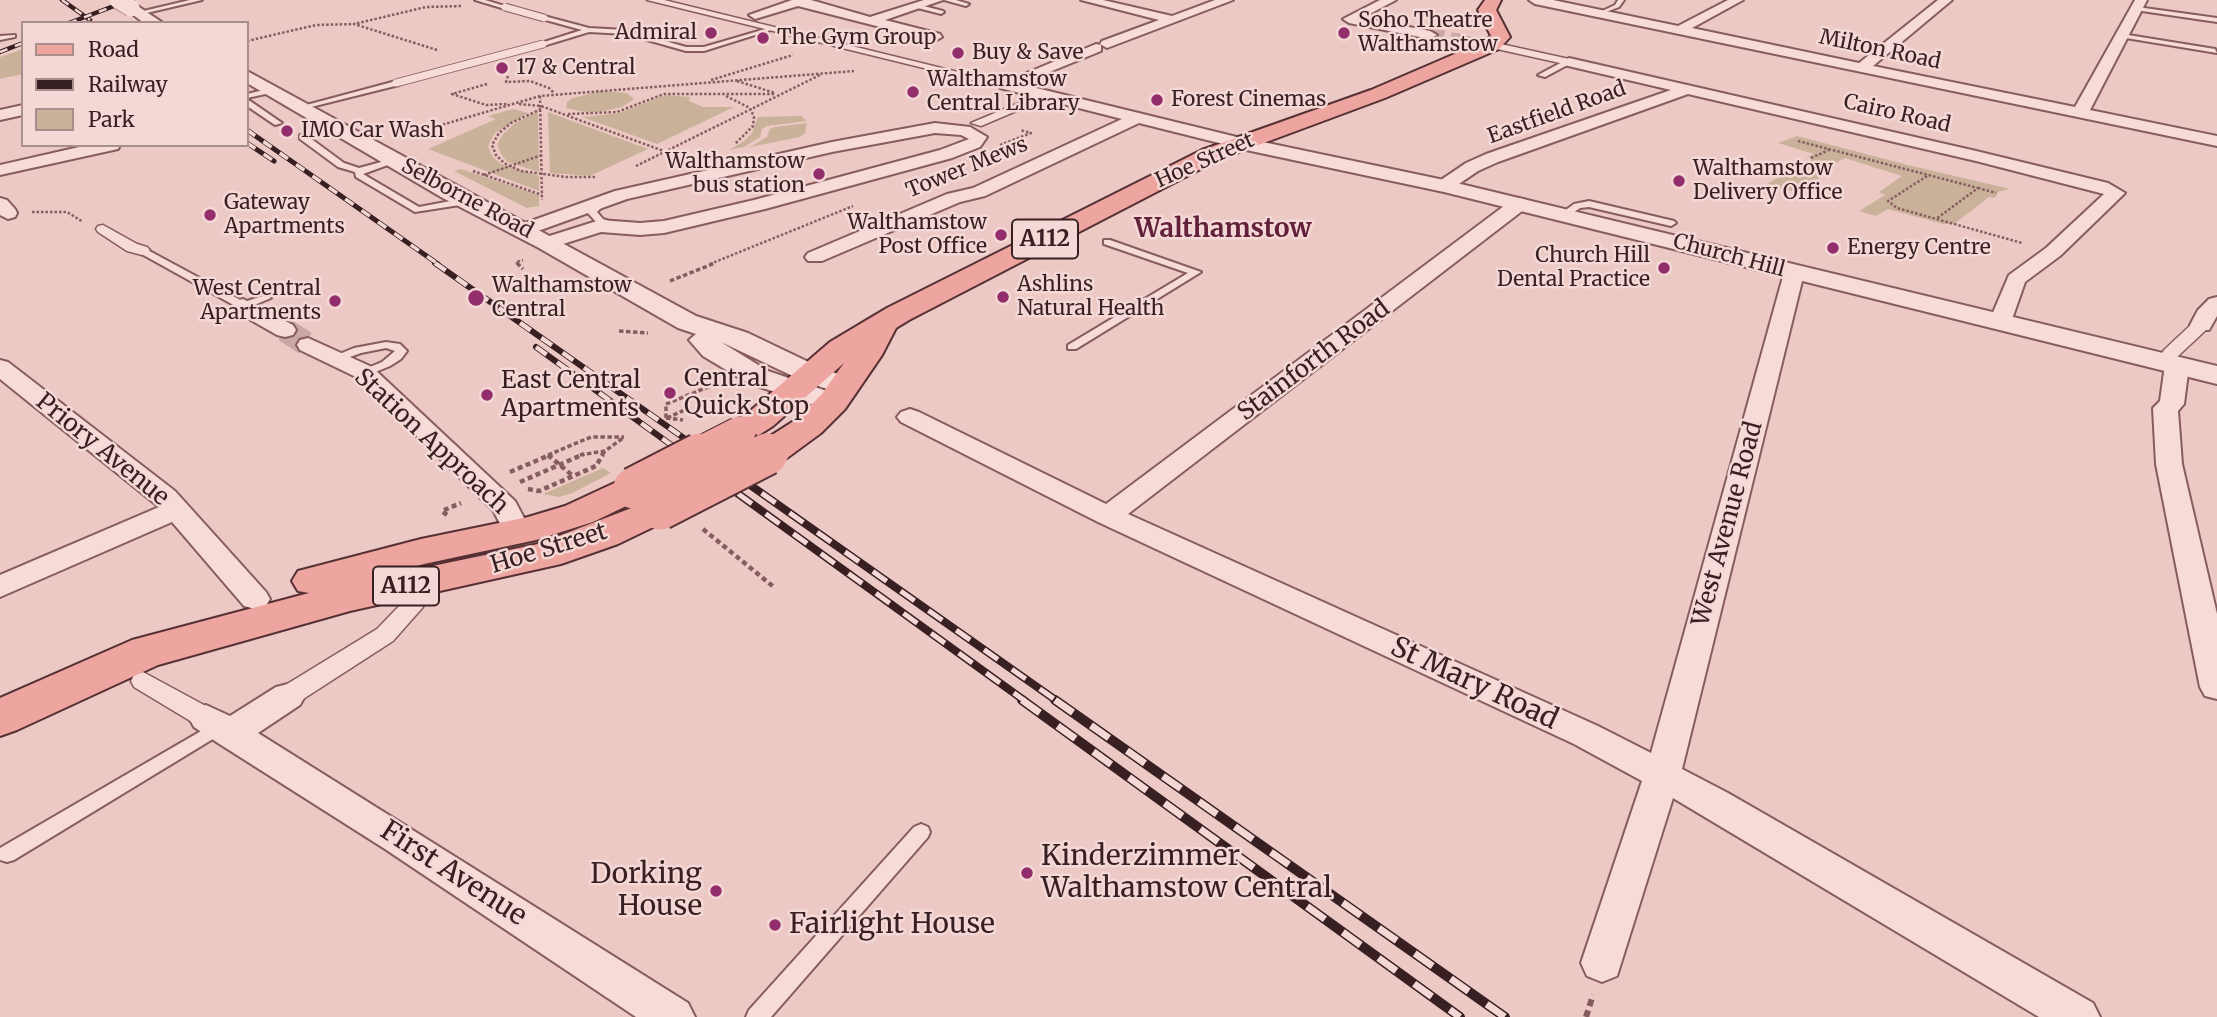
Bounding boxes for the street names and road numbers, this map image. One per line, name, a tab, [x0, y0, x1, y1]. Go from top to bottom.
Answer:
street label: Milton Road	[1817, 25, 1943, 75]
street label: Eastfield Road	[1484, 76, 1630, 150]
street label: Cairo Road	[1841, 89, 1953, 139]
street label: Hoe Street	[1152, 128, 1258, 194]
street label: Tower Mews	[902, 132, 1032, 204]
street label: Selborne Road	[397, 154, 537, 244]
road number: A112	[1012, 220, 1078, 258]
street label: Church Hill	[1670, 229, 1788, 283]
street label: Stainforth Road	[1232, 295, 1396, 427]
street label: Station Approach	[348, 363, 514, 521]
street label: Priory Avenue	[30, 388, 174, 512]
street label: West Avenue Road	[1687, 419, 1769, 629]
street label: Hoe Street	[487, 518, 611, 580]
road number: A112	[373, 566, 439, 606]
street label: St Mary Road	[1385, 631, 1563, 737]
street label: First Avenue	[374, 814, 532, 934]

